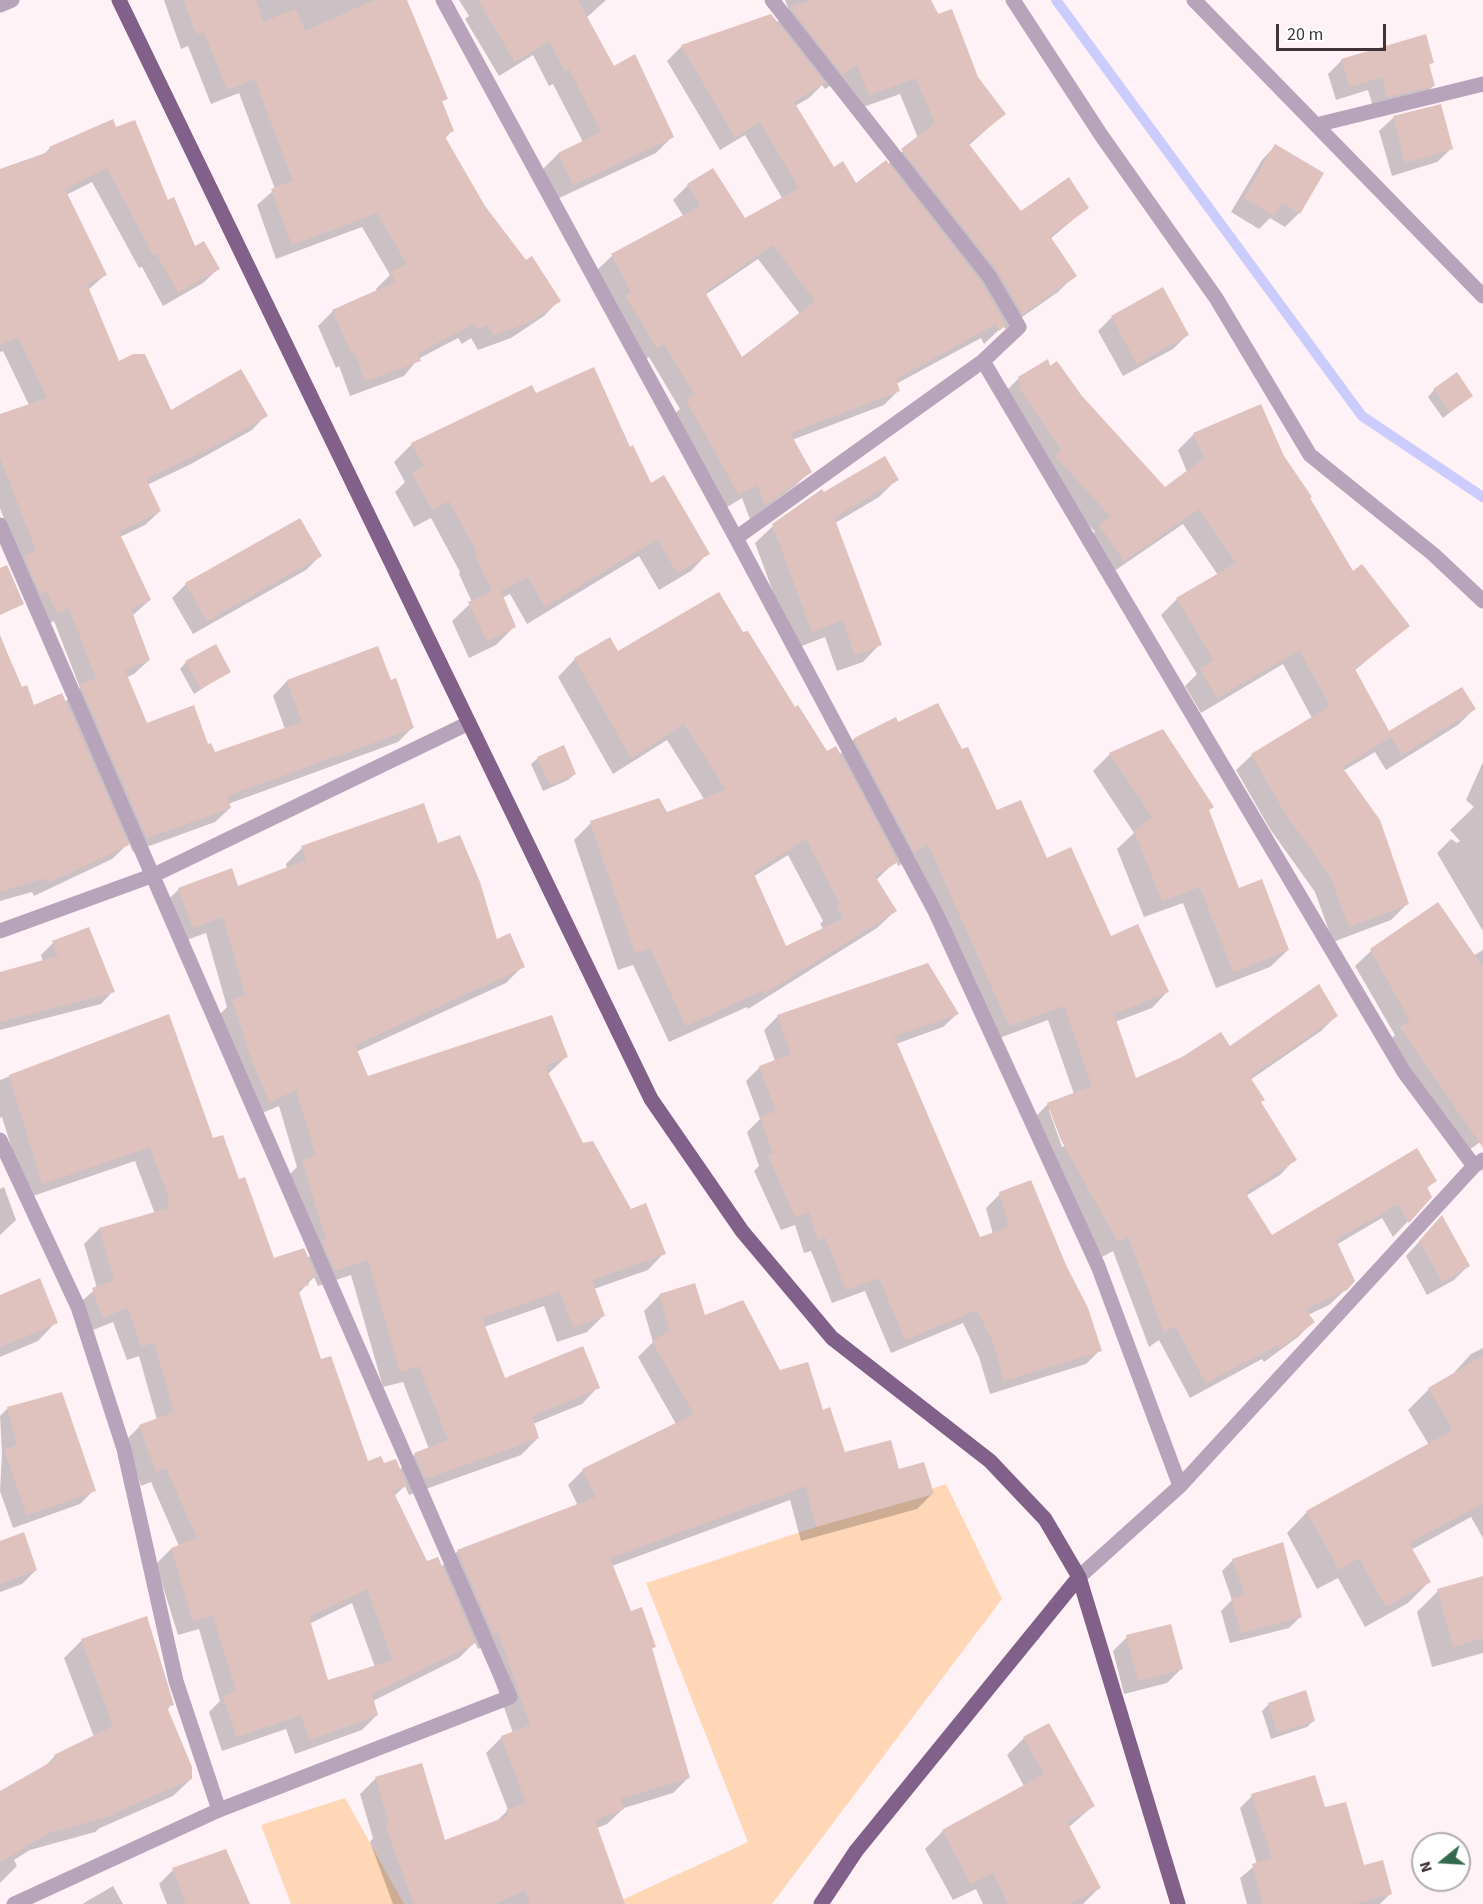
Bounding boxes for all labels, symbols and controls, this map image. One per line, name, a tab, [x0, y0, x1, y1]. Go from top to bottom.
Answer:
scale bar	[1279, 12, 1388, 50]
text: 20 m	[1287, 22, 1323, 47]
north arrow	[1411, 1832, 1471, 1892]
text: N	[1414, 1858, 1438, 1875]

